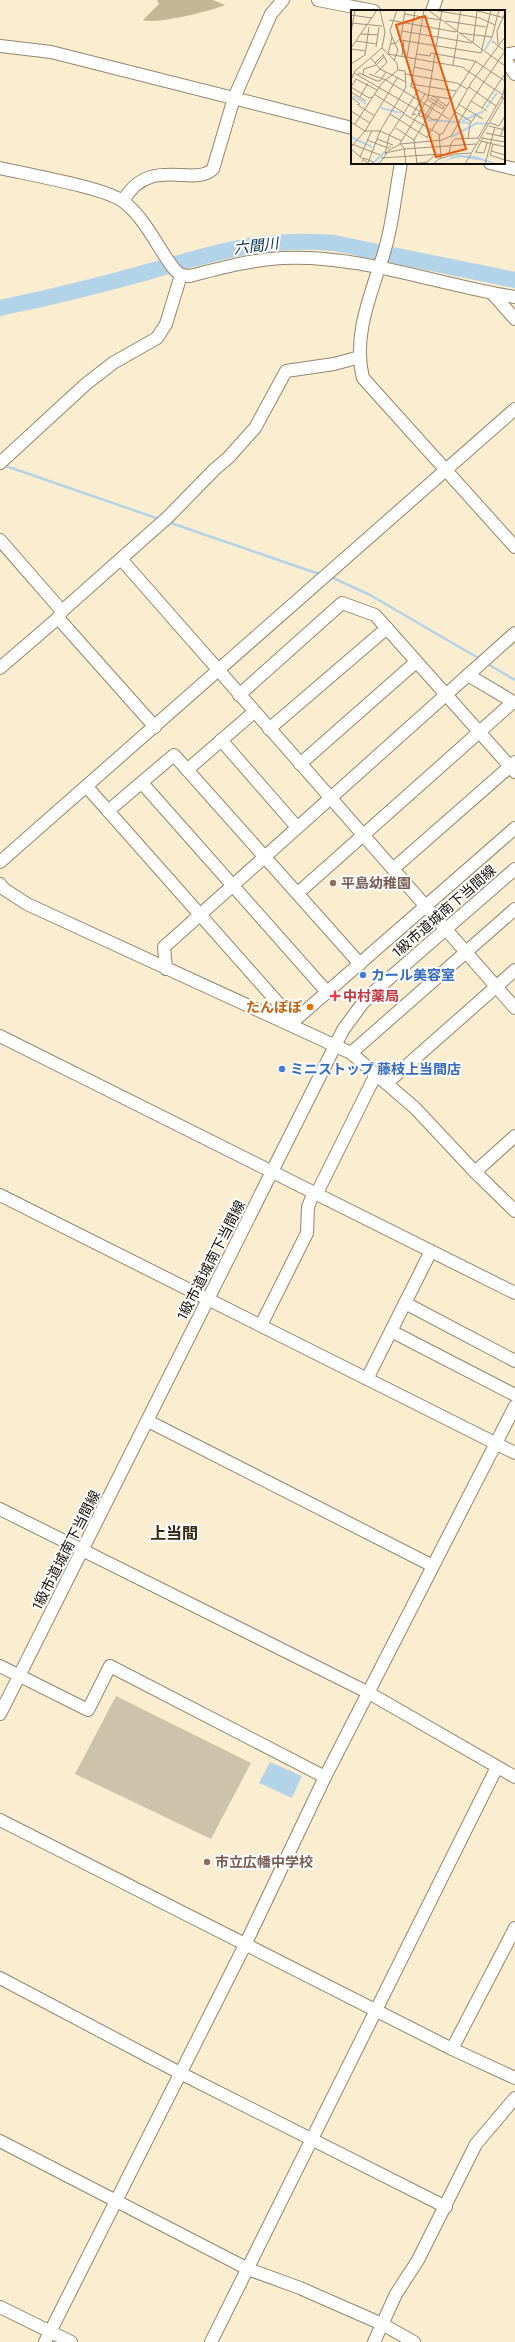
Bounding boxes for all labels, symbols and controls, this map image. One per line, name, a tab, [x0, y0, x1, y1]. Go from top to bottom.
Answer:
inset map	[351, 10, 505, 164]
water label: 六間川	[232, 233, 281, 257]
street label: 1級市道城南下当間線	[388, 861, 499, 960]
place label: 平島幼稚園	[341, 874, 411, 891]
marker: 平島幼稚園	[328, 878, 338, 888]
place label: カール美容室	[371, 966, 455, 983]
marker: カール美容室	[358, 970, 368, 980]
place label: 中村薬局	[343, 987, 399, 1004]
marker: 中村薬局	[330, 991, 340, 1001]
place label: たんぽぽ	[246, 998, 302, 1015]
marker: たんぽぽ	[305, 1002, 315, 1012]
place label: ミニストップ 藤枝上当間店	[290, 1060, 461, 1077]
marker: ミニストップ 藤枝上当間店	[277, 1064, 287, 1074]
street label: 1級市道城南下当間線	[173, 1197, 248, 1322]
street label: 1級市道城南下当間線	[28, 1487, 103, 1612]
district label: 上当間	[150, 1523, 198, 1542]
place label: 市立広幡中学校	[215, 1853, 313, 1870]
marker: 市立広幡中学校	[202, 1857, 212, 1867]

